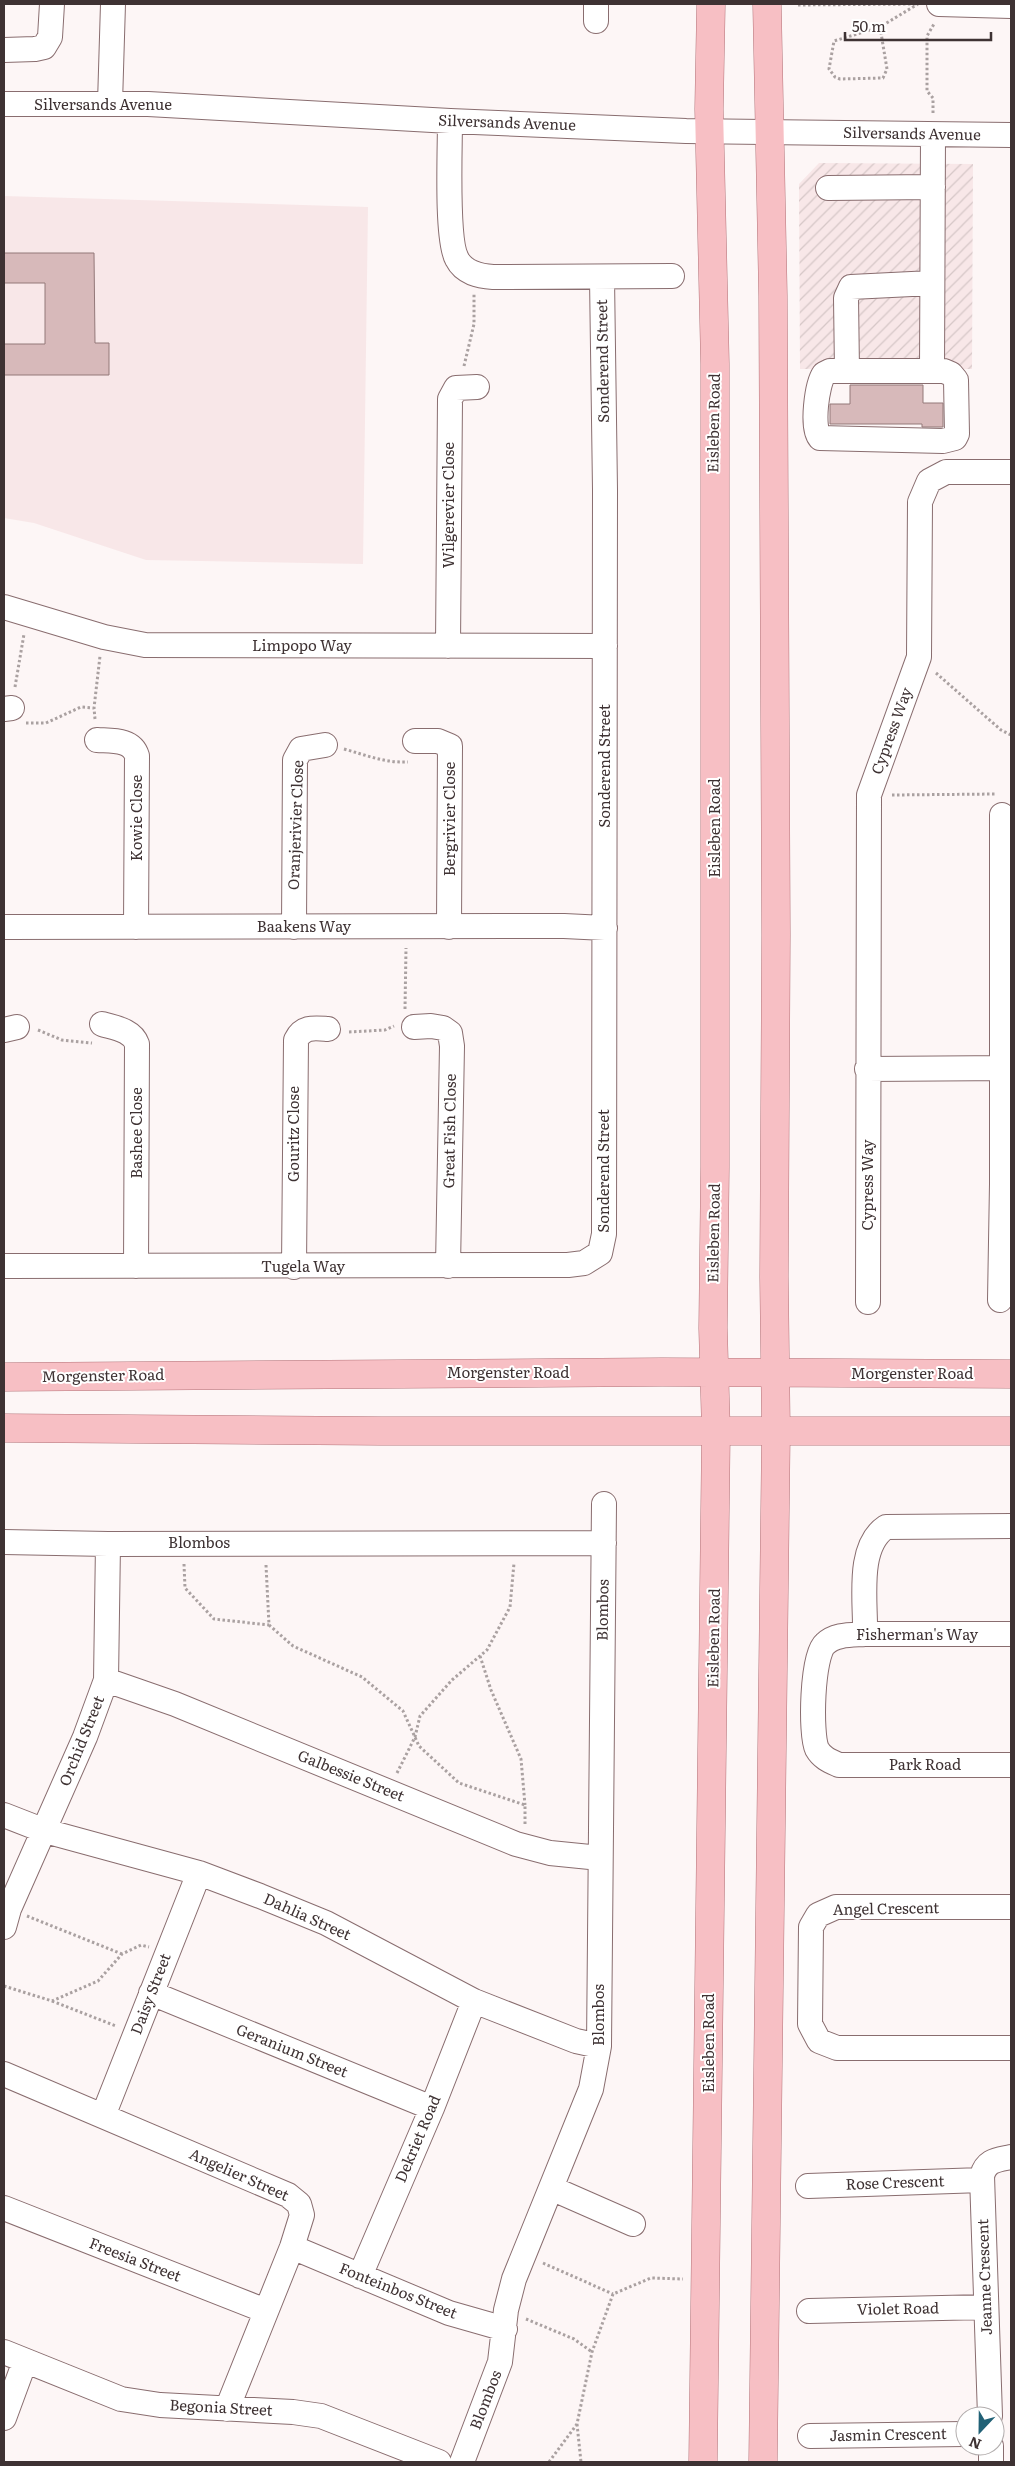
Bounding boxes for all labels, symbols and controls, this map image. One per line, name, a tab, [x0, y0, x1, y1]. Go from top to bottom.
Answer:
scale bar	[845, 10, 991, 42]
text: 50 m	[852, 14, 886, 37]
street label: Silversands Avenue	[34, 92, 172, 115]
street label: Silversands Avenue	[438, 108, 577, 135]
street label: Silversands Avenue	[843, 120, 981, 145]
street label: Sonderend Street	[589, 299, 614, 423]
street label: Eisleben Road	[700, 373, 725, 473]
street label: Wilgerevier Close	[436, 442, 459, 568]
street label: Limpopo Way	[252, 633, 352, 656]
street label: Cypress Way	[864, 683, 917, 777]
street label: Sonderend Street	[592, 704, 615, 828]
street label: Oranjerivier Close	[281, 759, 308, 890]
street label: Bergrivier Close	[437, 761, 460, 876]
street label: Kowie Close	[124, 774, 147, 861]
street label: Eisleben Road	[702, 778, 725, 878]
street label: Baakens Way	[257, 914, 352, 937]
street label: Great Fish Close	[436, 1073, 461, 1189]
street label: Gouritz Close	[281, 1086, 304, 1182]
street label: Bashee Close	[124, 1087, 147, 1179]
street label: Sonderend Street	[591, 1109, 614, 1233]
street label: Cypress Way	[855, 1139, 878, 1231]
street label: Eisleben Road	[700, 1183, 725, 1283]
street label: Tugela Way	[261, 1254, 345, 1277]
street label: Morgenster Road	[447, 1360, 569, 1383]
street label: Morgenster Road	[851, 1361, 973, 1384]
street label: Morgenster Road	[41, 1362, 165, 1387]
street label: Blombos	[168, 1530, 230, 1553]
street label: Blombos	[589, 1579, 614, 1641]
street label: Eisleben Road	[700, 1588, 725, 1688]
street label: Fisherman's Way	[856, 1622, 978, 1645]
street label: Orchid Street	[52, 1692, 109, 1789]
street label: Galbessie Street	[295, 1743, 408, 1806]
street label: Park Road	[889, 1752, 961, 1775]
street label: Dahlia Street	[260, 1886, 355, 1945]
street label: Angel Crescent	[832, 1895, 940, 1920]
street label: Daisy Street	[123, 1949, 176, 2038]
street label: Blombos	[586, 1984, 609, 2046]
street label: Eisleben Road	[696, 1993, 719, 2093]
street label: Geranium Street	[233, 2017, 352, 2083]
street label: Dekriet Road	[388, 2091, 445, 2186]
street label: Angelier Street	[186, 2141, 293, 2206]
street label: Rose Crescent	[845, 2168, 945, 2195]
street label: Jeanne Crescent	[970, 2219, 997, 2336]
street label: Freesia Street	[86, 2230, 185, 2287]
street label: Fonteinbos Street	[336, 2255, 461, 2324]
street label: Violet Road	[857, 2295, 939, 2320]
street label: Blombos	[463, 2366, 507, 2433]
street label: Begonia Street	[169, 2392, 273, 2421]
north arrow	[955, 2406, 1005, 2456]
street label: Jasmin Crescent	[829, 2421, 947, 2446]
text: N	[965, 2432, 984, 2455]

